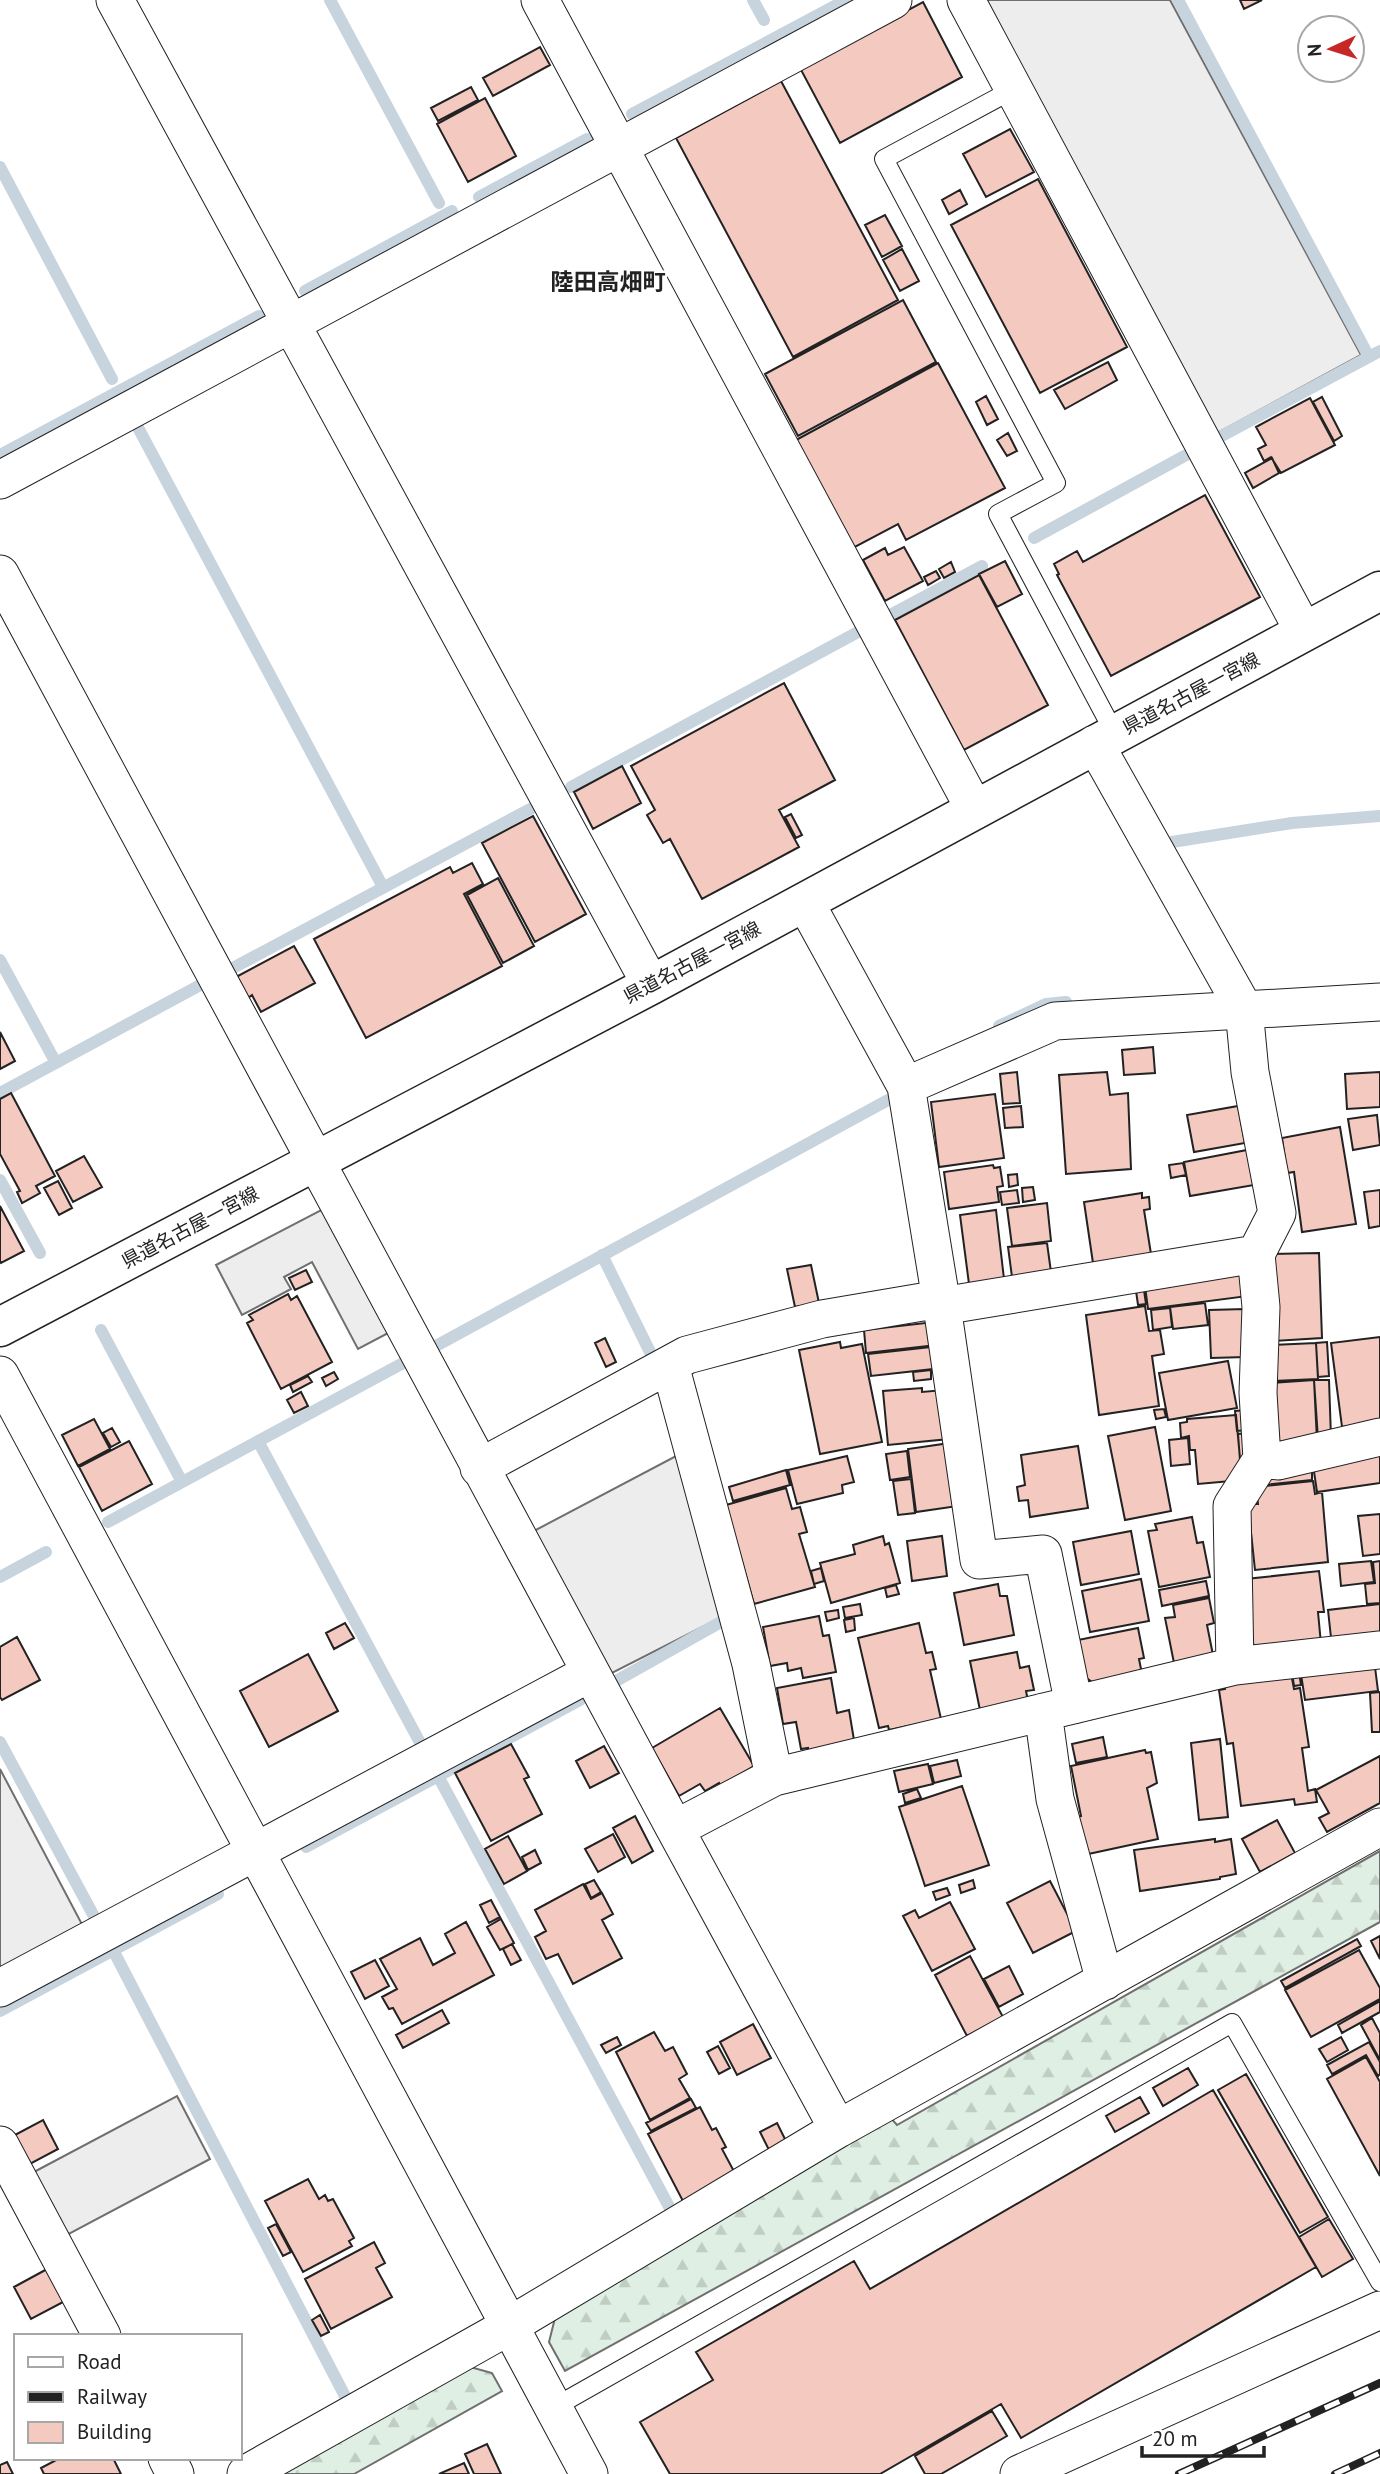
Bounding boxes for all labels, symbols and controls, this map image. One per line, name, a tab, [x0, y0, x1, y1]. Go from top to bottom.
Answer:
north arrow	[1296, 14, 1366, 84]
text: N	[1302, 43, 1326, 57]
district label: 陸田高畑町	[551, 267, 666, 296]
street label: 県道名古屋一宮線	[1118, 647, 1264, 739]
street label: 県道名古屋一宮線	[619, 916, 765, 1008]
street label: 県道名古屋一宮線	[117, 1181, 263, 1273]
legend	[14, 2334, 242, 2460]
text: Road	[77, 2348, 121, 2375]
text: Railway	[77, 2383, 147, 2410]
scale bar	[1142, 2414, 1264, 2458]
text: Building	[77, 2418, 152, 2445]
text: 20 m	[1152, 2425, 1198, 2452]

